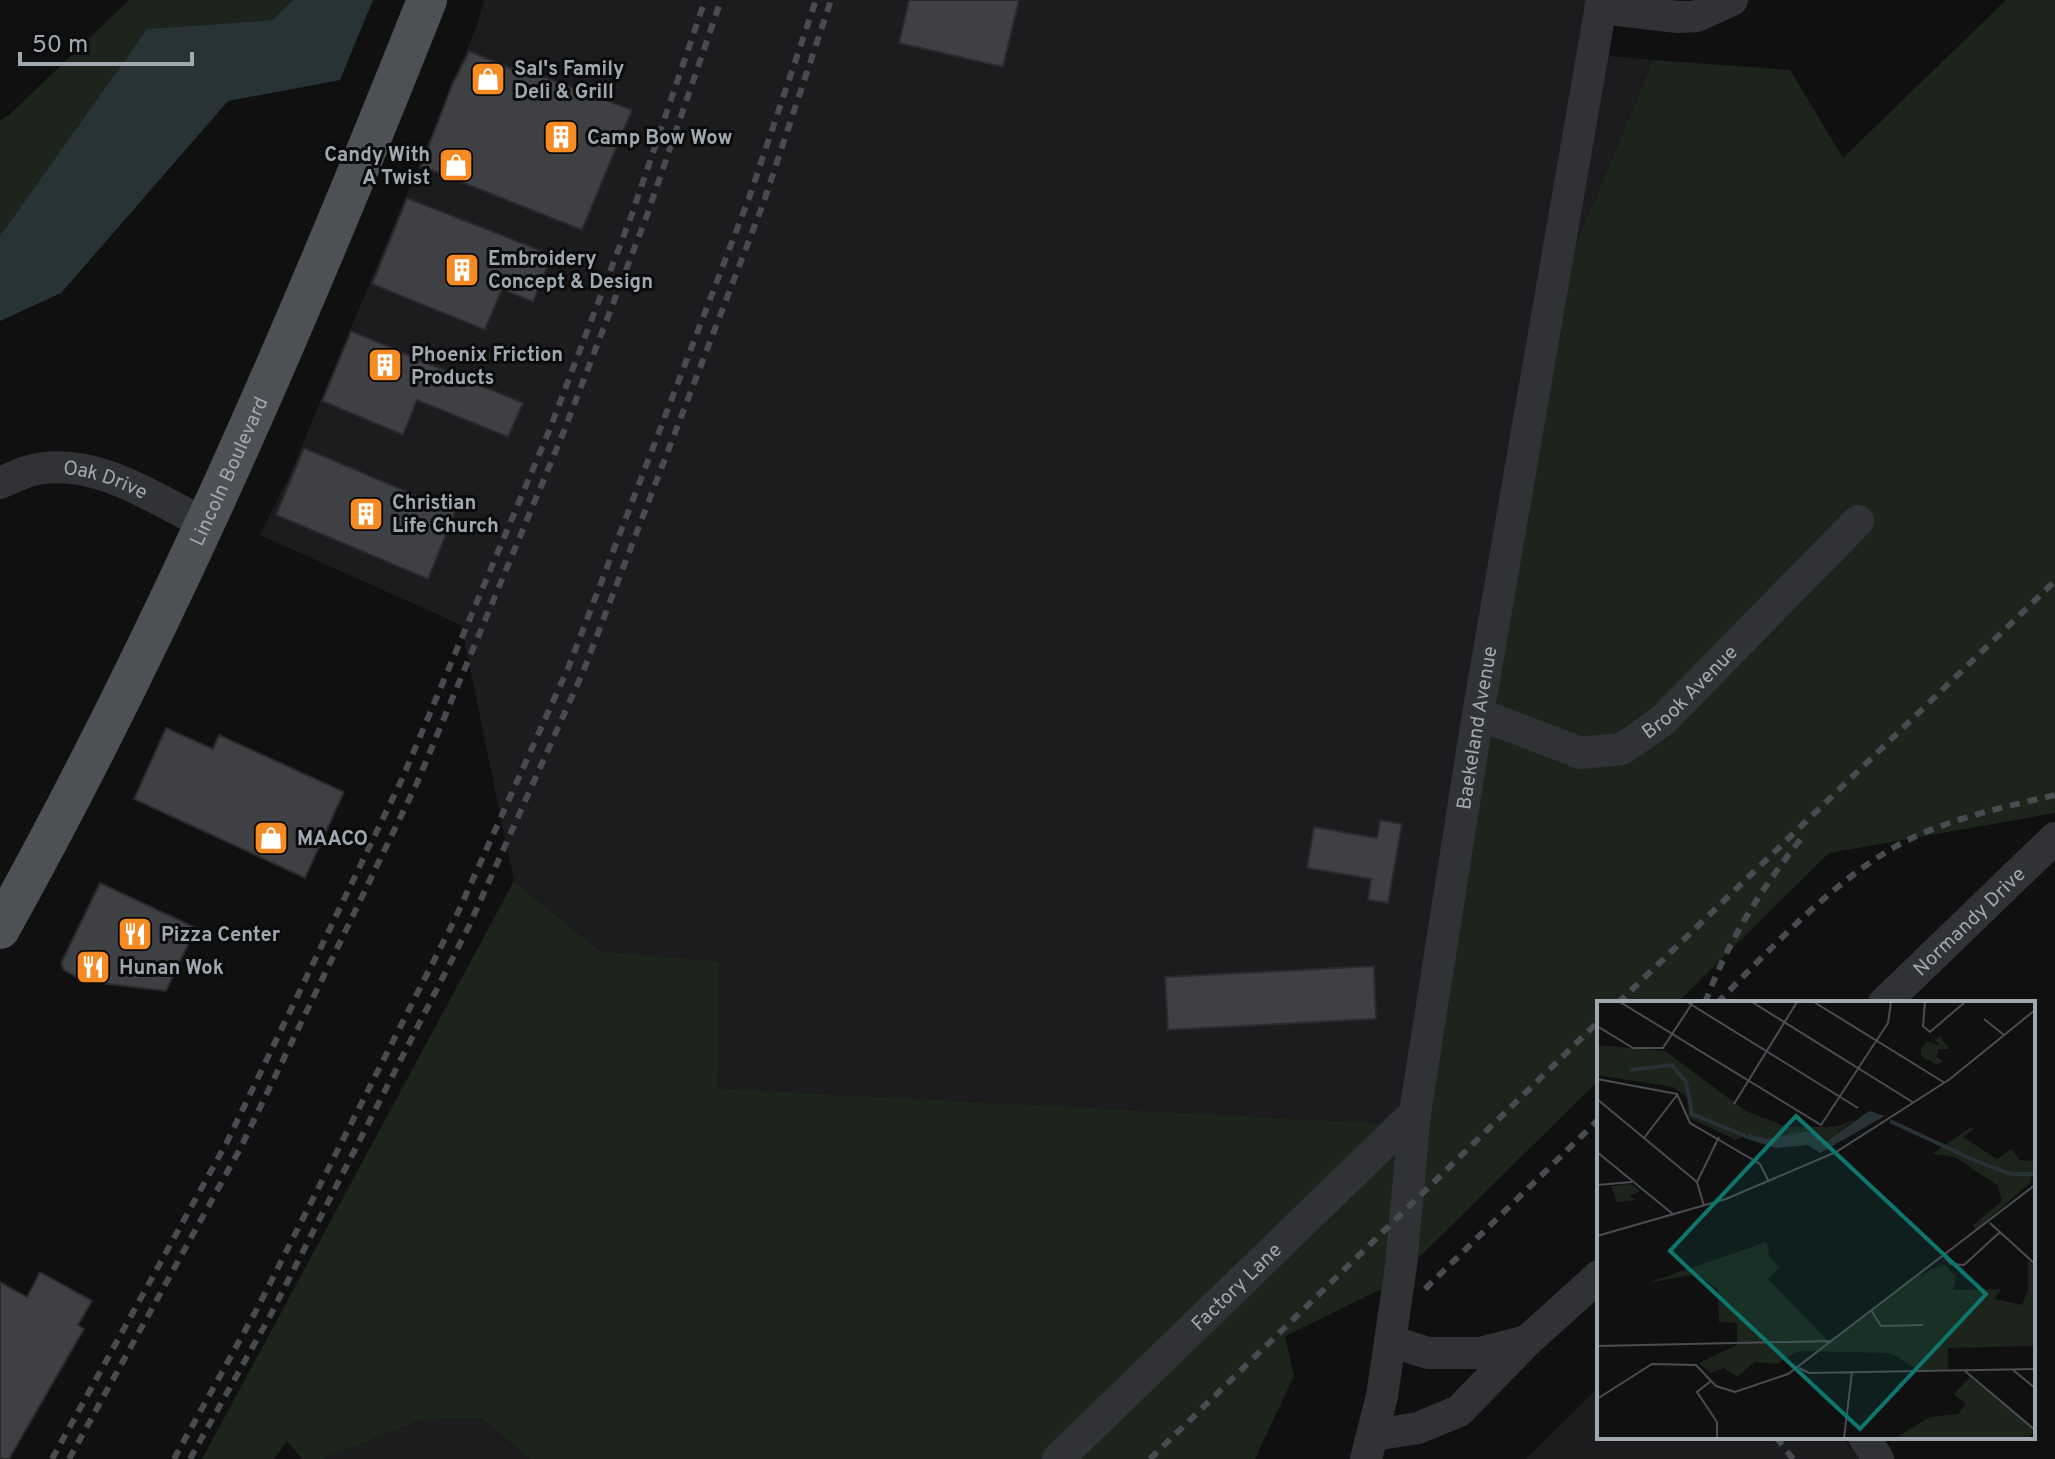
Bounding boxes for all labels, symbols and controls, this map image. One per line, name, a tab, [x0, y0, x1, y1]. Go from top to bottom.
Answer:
scale bar	[20, 16, 192, 66]
text: 50 m	[32, 31, 88, 61]
place label: Sal's Family Deli & Grill	[514, 57, 624, 106]
shop icon: Sal's Family Deli & Grill	[469, 60, 507, 98]
building icon: Camp Bow Wow	[542, 118, 580, 156]
place label: Camp Bow Wow	[587, 126, 732, 152]
place label: Candy With A Twist	[324, 143, 430, 192]
shop icon: Candy With A Twist	[437, 146, 475, 184]
place label: Embroidery Concept & Design	[488, 247, 653, 296]
building icon: Embroidery Concept & Design	[443, 251, 481, 289]
place label: Phoenix Friction Products	[411, 343, 563, 392]
building icon: Phoenix Friction Products	[366, 346, 404, 384]
street label: Lincoln Boulevard	[185, 393, 275, 551]
street label: Oak Drive	[62, 456, 151, 507]
place label: Christian Life Church	[392, 491, 499, 540]
building icon: Christian Life Church	[347, 495, 385, 533]
street label: Brook Avenue	[1637, 640, 1744, 746]
street label: Baekeland Avenue	[1452, 644, 1505, 812]
shop icon: MAACO	[252, 819, 290, 857]
place label: MAACO	[297, 827, 368, 853]
street label: Normandy Drive	[1909, 862, 2032, 983]
restaurant icon: Pizza Center	[116, 915, 154, 953]
place label: Pizza Center	[161, 923, 281, 949]
restaurant icon: Hunan Wok	[74, 948, 112, 986]
place label: Hunan Wok	[119, 956, 224, 982]
inset map	[1597, 1001, 2035, 1439]
street label: Factory Lane	[1187, 1238, 1288, 1338]

